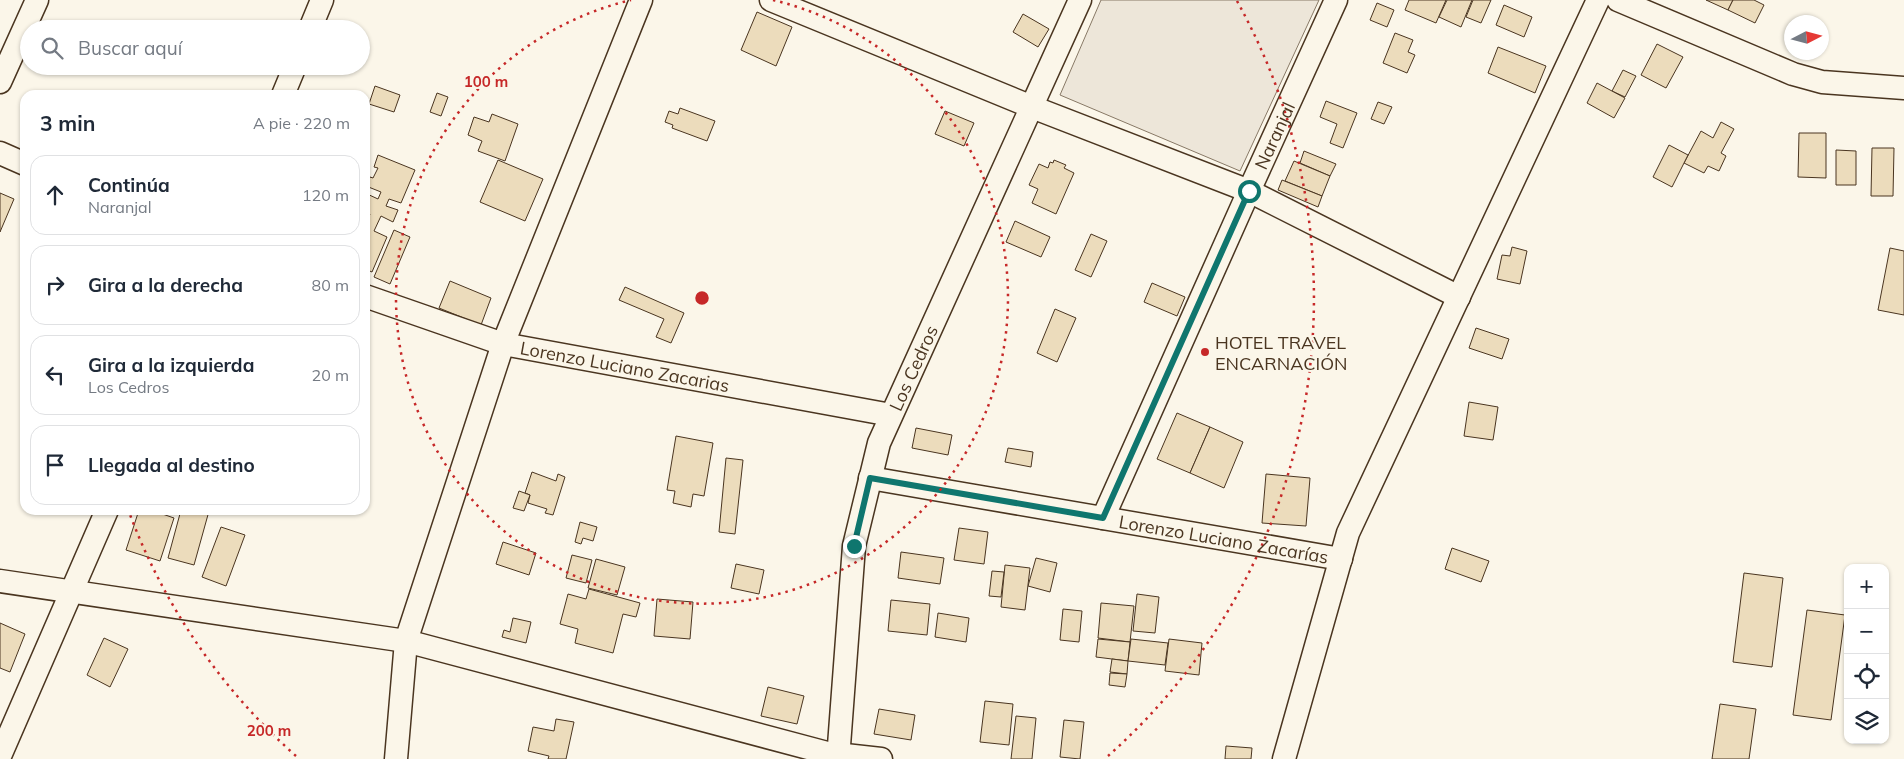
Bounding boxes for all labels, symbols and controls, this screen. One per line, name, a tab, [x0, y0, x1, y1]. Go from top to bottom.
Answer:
north arrow	[1784, 15, 1829, 60]
search box	[20, 20, 370, 75]
icon: search	[38, 34, 66, 62]
text: Buscar aquí	[78, 36, 182, 60]
text: 100 m	[464, 72, 508, 91]
street label: Naranjal	[1249, 98, 1300, 173]
text: 3 min	[40, 110, 95, 136]
text: A pie · 220 m	[253, 113, 350, 133]
text: Continúa	[88, 173, 170, 197]
route start	[1238, 180, 1261, 203]
icon: ahead	[41, 181, 69, 209]
text: 120 m	[302, 185, 349, 205]
text: Naranjal	[88, 197, 151, 217]
icon: right	[41, 271, 69, 299]
text: Gira a la derecha	[88, 273, 243, 297]
text: 80 m	[312, 275, 349, 295]
centre of rings	[693, 289, 711, 307]
street label: Los Cedros	[884, 321, 942, 414]
place label: HOTEL TRAVEL ENCARNACIÓN	[1215, 331, 1347, 375]
street label: Lorenzo Luciano Zacarias	[518, 336, 731, 397]
marker: HOTEL TRAVEL ENCARNACIÓN	[1199, 346, 1211, 358]
text: Gira a la izquierda	[88, 353, 254, 377]
icon: left	[41, 361, 69, 389]
text: 20 m	[312, 365, 349, 385]
text: Los Cedros	[88, 377, 169, 397]
icon: arrive	[41, 451, 69, 479]
text: Llegada al destino	[88, 453, 255, 477]
street label: Lorenzo Luciano Zacarías	[1117, 510, 1330, 568]
route end	[843, 535, 866, 558]
map controls	[1844, 564, 1889, 744]
button: +	[1844, 564, 1889, 609]
button: −	[1844, 609, 1889, 654]
button: locate	[1844, 654, 1889, 699]
button: layers	[1844, 699, 1889, 744]
text: 200 m	[247, 721, 291, 740]

